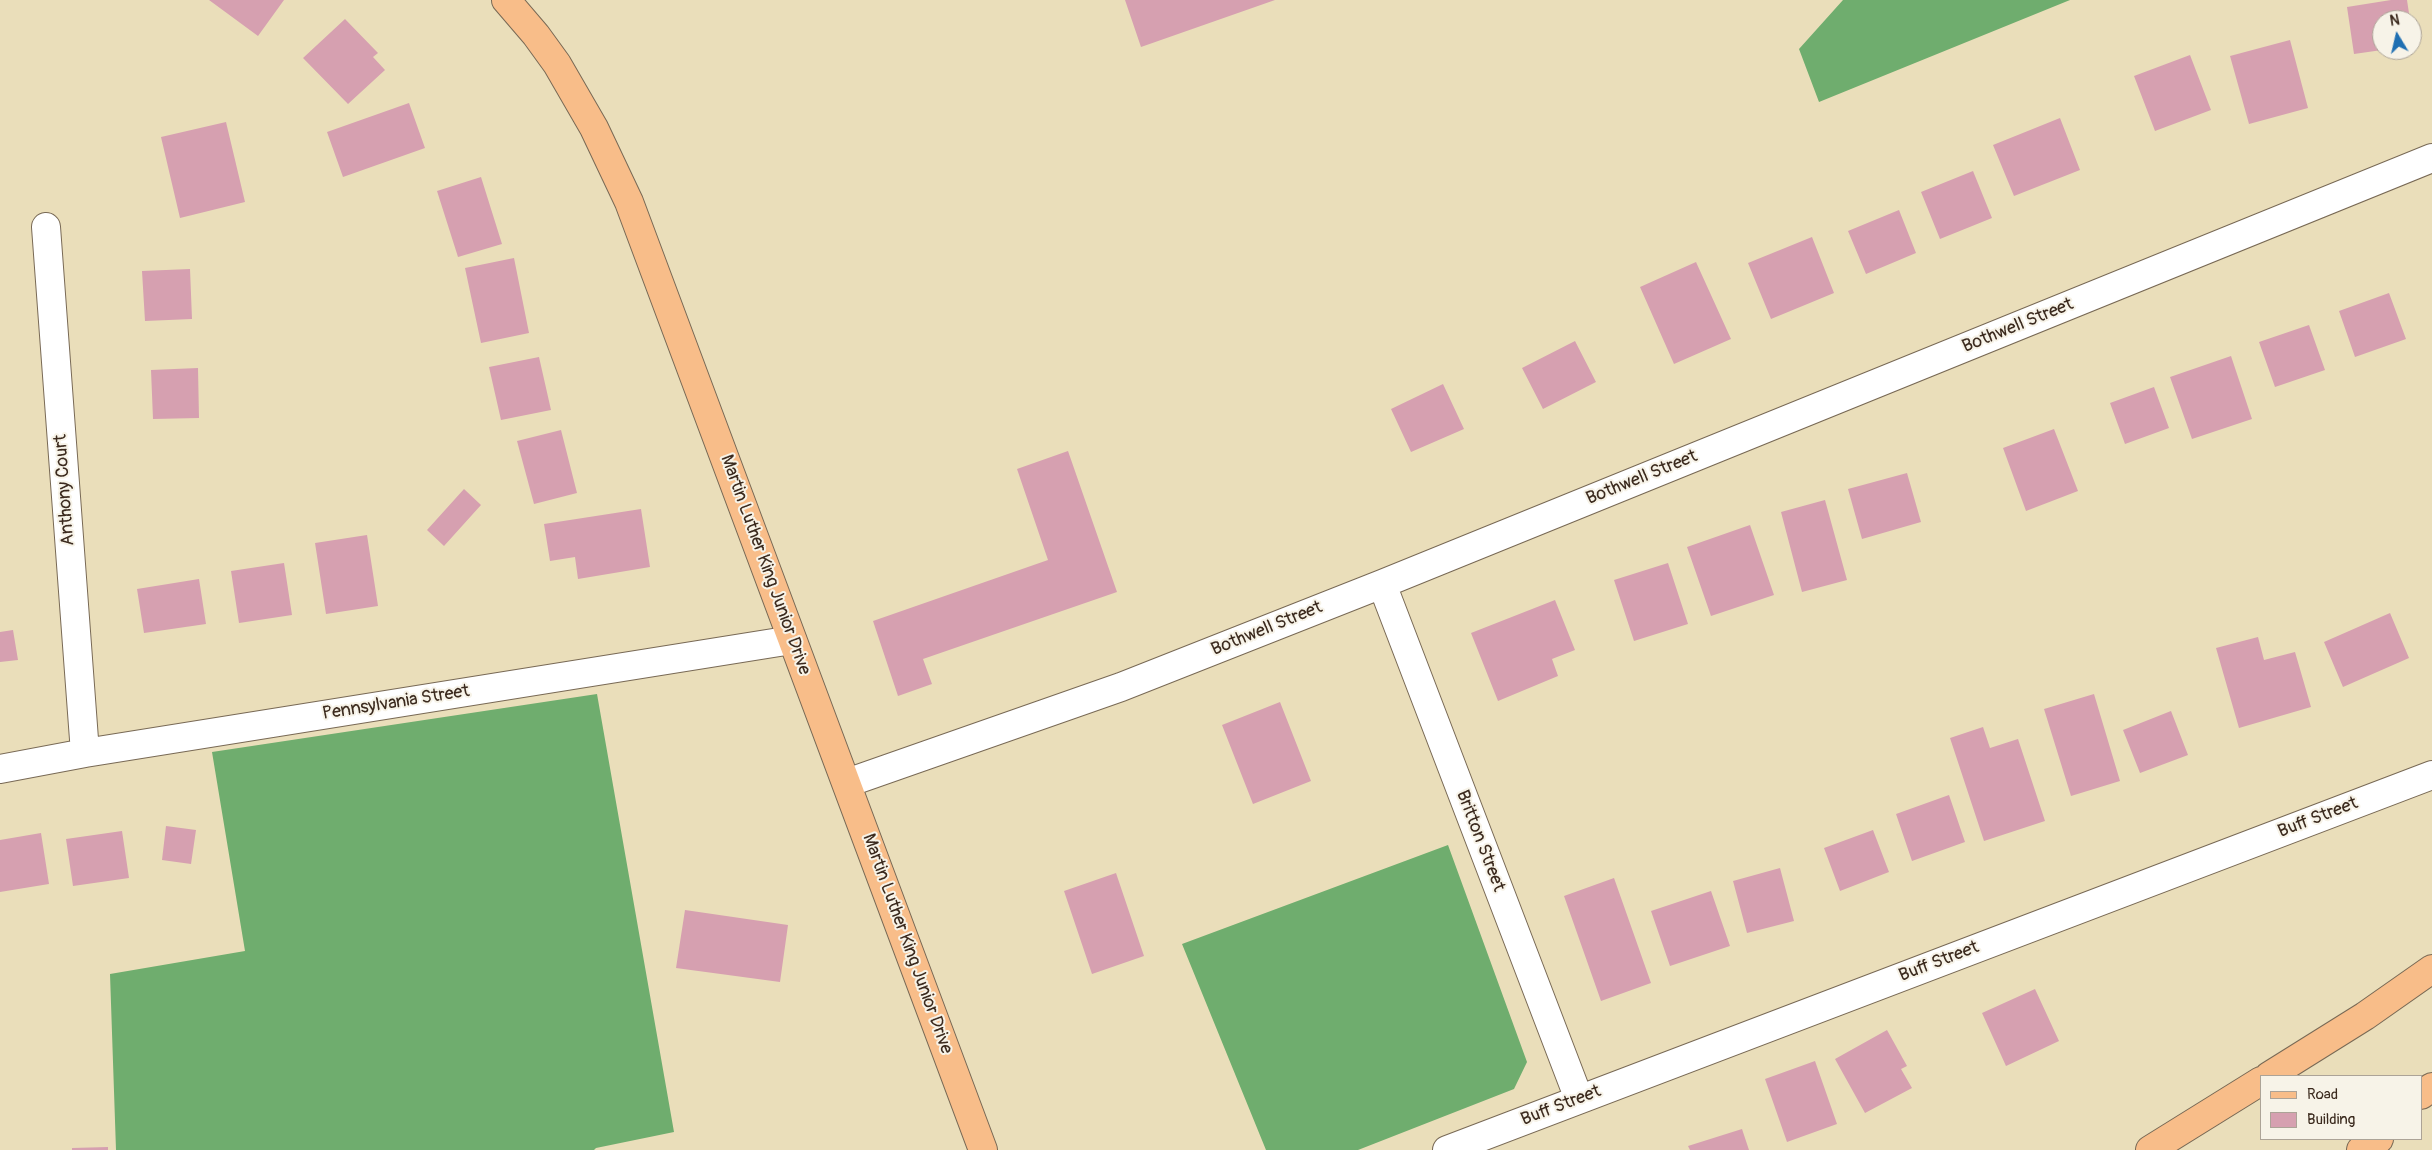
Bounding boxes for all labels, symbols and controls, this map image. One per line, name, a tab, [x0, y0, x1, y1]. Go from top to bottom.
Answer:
north arrow	[2372, 10, 2422, 60]
text: N	[2389, 12, 2401, 30]
street label: Bothwell Street	[1959, 294, 2077, 358]
street label: Anthony Court	[50, 433, 80, 547]
street label: Bothwell Street	[1583, 446, 1701, 510]
street label: Martin Luther King Junior Drive	[715, 452, 815, 678]
street label: Bothwell Street	[1208, 597, 1326, 661]
street label: Pennsylvania Street	[321, 681, 471, 725]
street label: Britton Street	[1451, 787, 1509, 895]
street label: Buff Street	[2275, 793, 2361, 843]
street label: Martin Luther King Junior Drive	[857, 831, 957, 1057]
street label: Buff Street	[1896, 937, 1982, 987]
legend	[2260, 1075, 2422, 1140]
street label: Buff Street	[1518, 1081, 1604, 1131]
text: Road	[2307, 1085, 2338, 1104]
text: Building	[2307, 1110, 2355, 1129]

